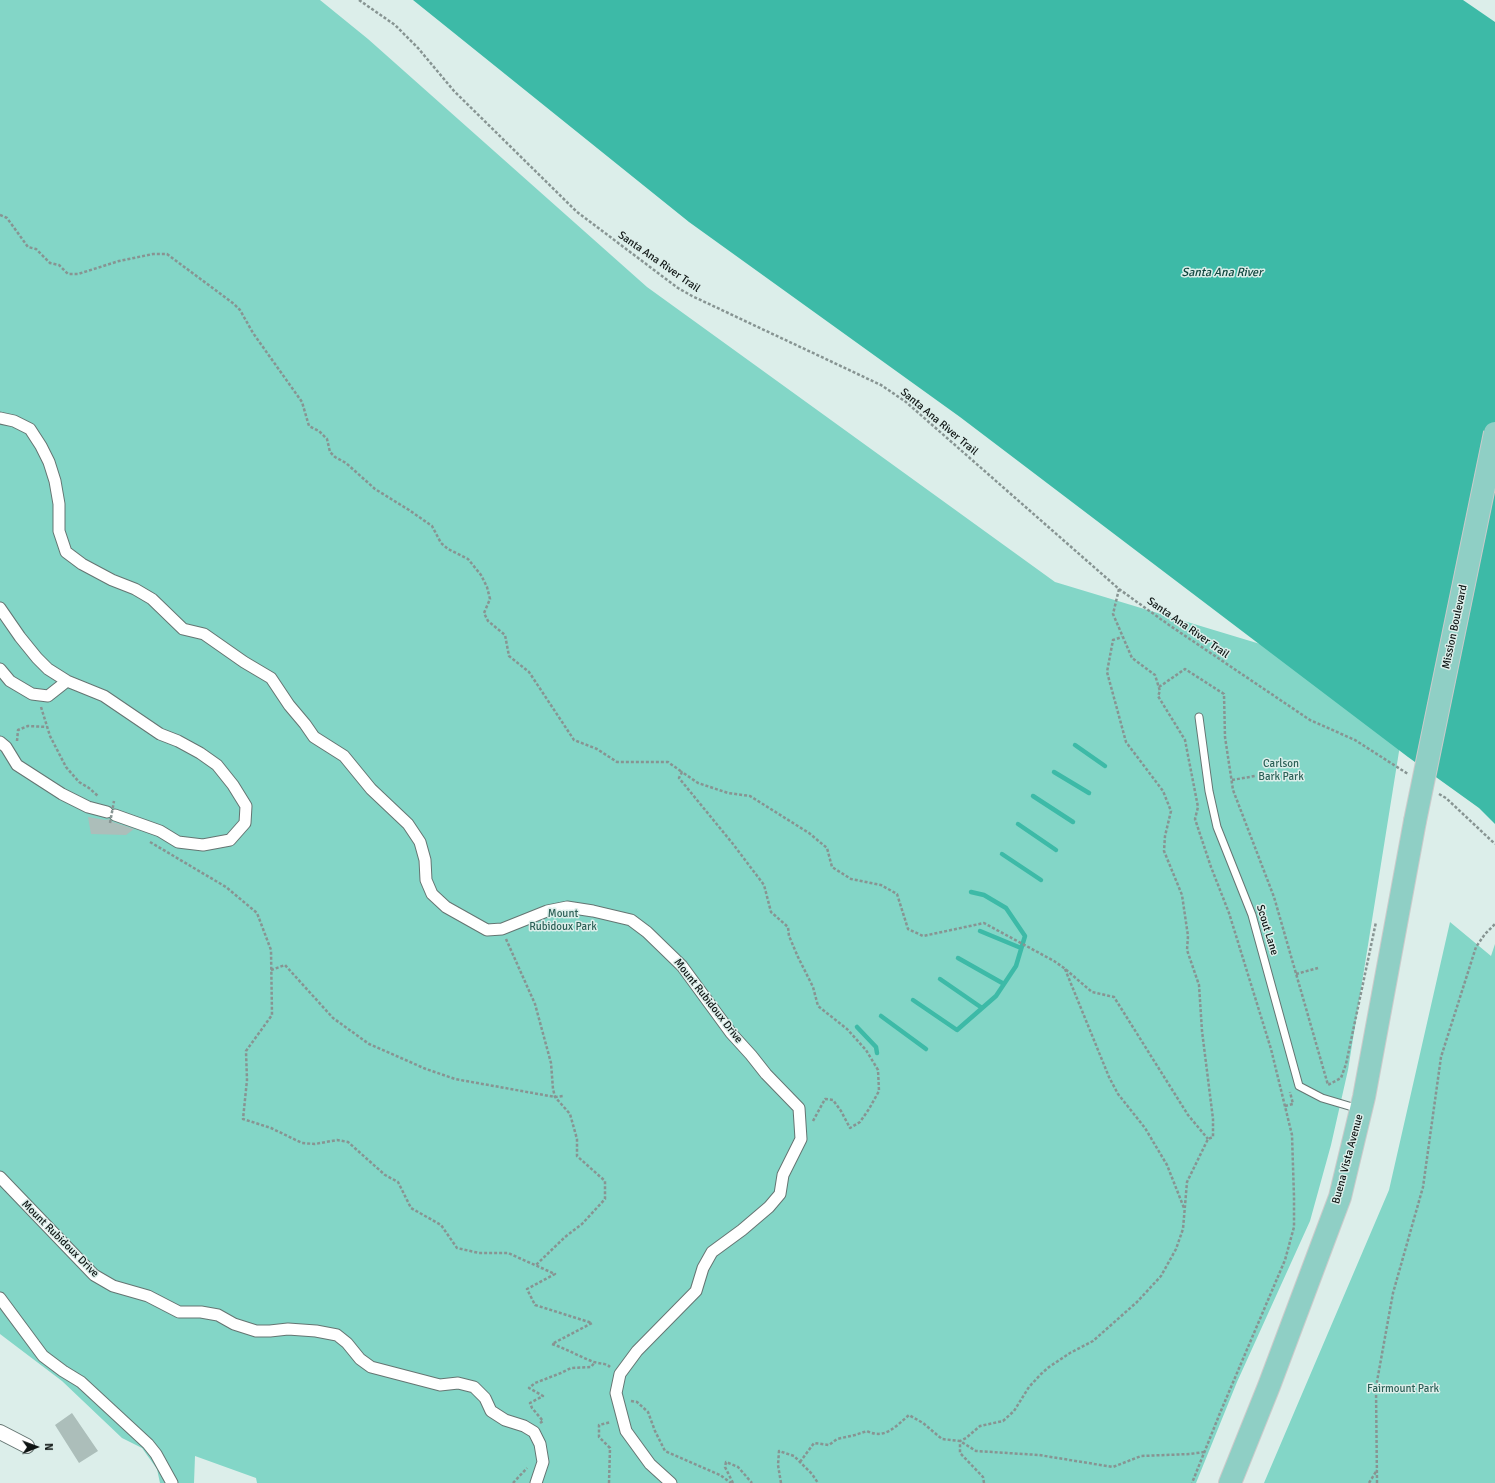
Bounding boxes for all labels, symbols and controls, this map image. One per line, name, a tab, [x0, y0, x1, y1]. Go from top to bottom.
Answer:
street label: Santa Ana River Trail	[615, 229, 703, 295]
water label: Santa Ana River	[1182, 266, 1262, 280]
street label: Santa Ana River Trail	[898, 386, 980, 458]
street label: Mission Boulevard	[1440, 584, 1470, 670]
street label: Santa Ana River Trail	[1144, 595, 1232, 661]
park label: Carlson Bark Park	[1258, 757, 1304, 783]
street label: Scout Lane	[1253, 903, 1281, 957]
park label: Mount Rubidoux Park	[529, 907, 597, 933]
street label: Mount Rubidoux Drive	[671, 956, 745, 1046]
street label: Buena Vista Avenue	[1330, 1113, 1366, 1205]
street label: Mount Rubidoux Drive	[19, 1198, 101, 1280]
park label: Fairmount Park	[1367, 1382, 1439, 1396]
north arrow	[16, 1427, 56, 1467]
text: N	[42, 1443, 55, 1451]

